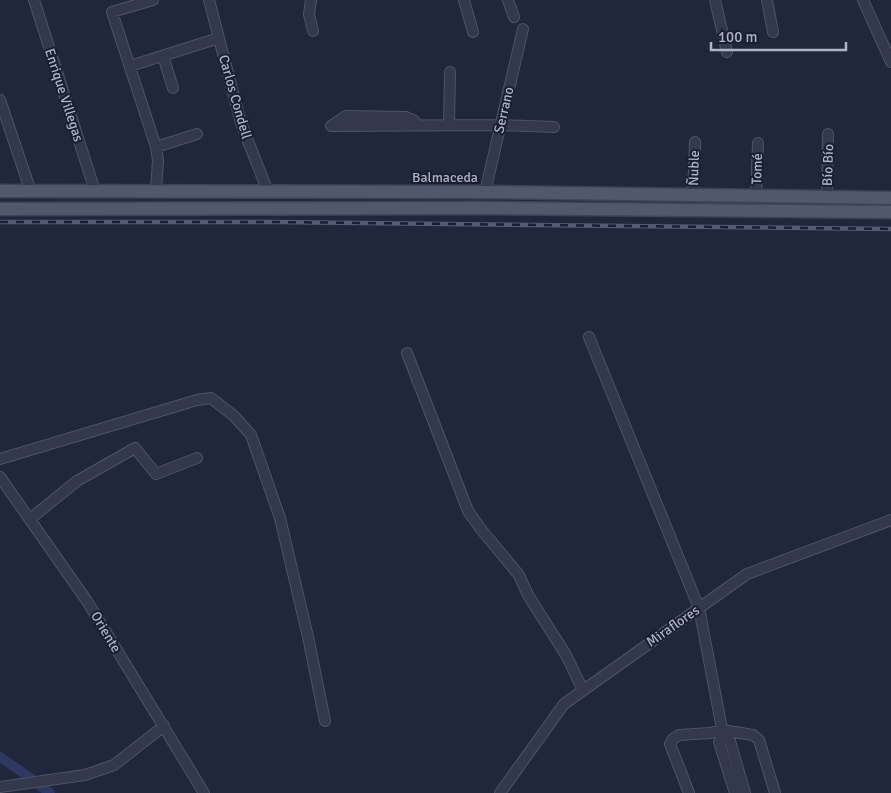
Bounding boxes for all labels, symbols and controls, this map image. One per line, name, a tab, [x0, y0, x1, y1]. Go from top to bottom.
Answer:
scale bar	[711, 20, 846, 52]
text: 100 m	[718, 28, 758, 46]
street label: Enrique Villegas	[41, 46, 87, 144]
street label: Carlos Condell	[215, 53, 255, 141]
street label: Serrano	[490, 85, 518, 135]
street label: Bío Bío	[819, 144, 837, 186]
street label: Ñuble	[685, 150, 703, 186]
street label: Tomé	[748, 153, 766, 185]
street label: Balmaceda	[412, 169, 478, 186]
street label: Miraflores	[643, 602, 703, 650]
street label: Oriente	[87, 608, 125, 656]

